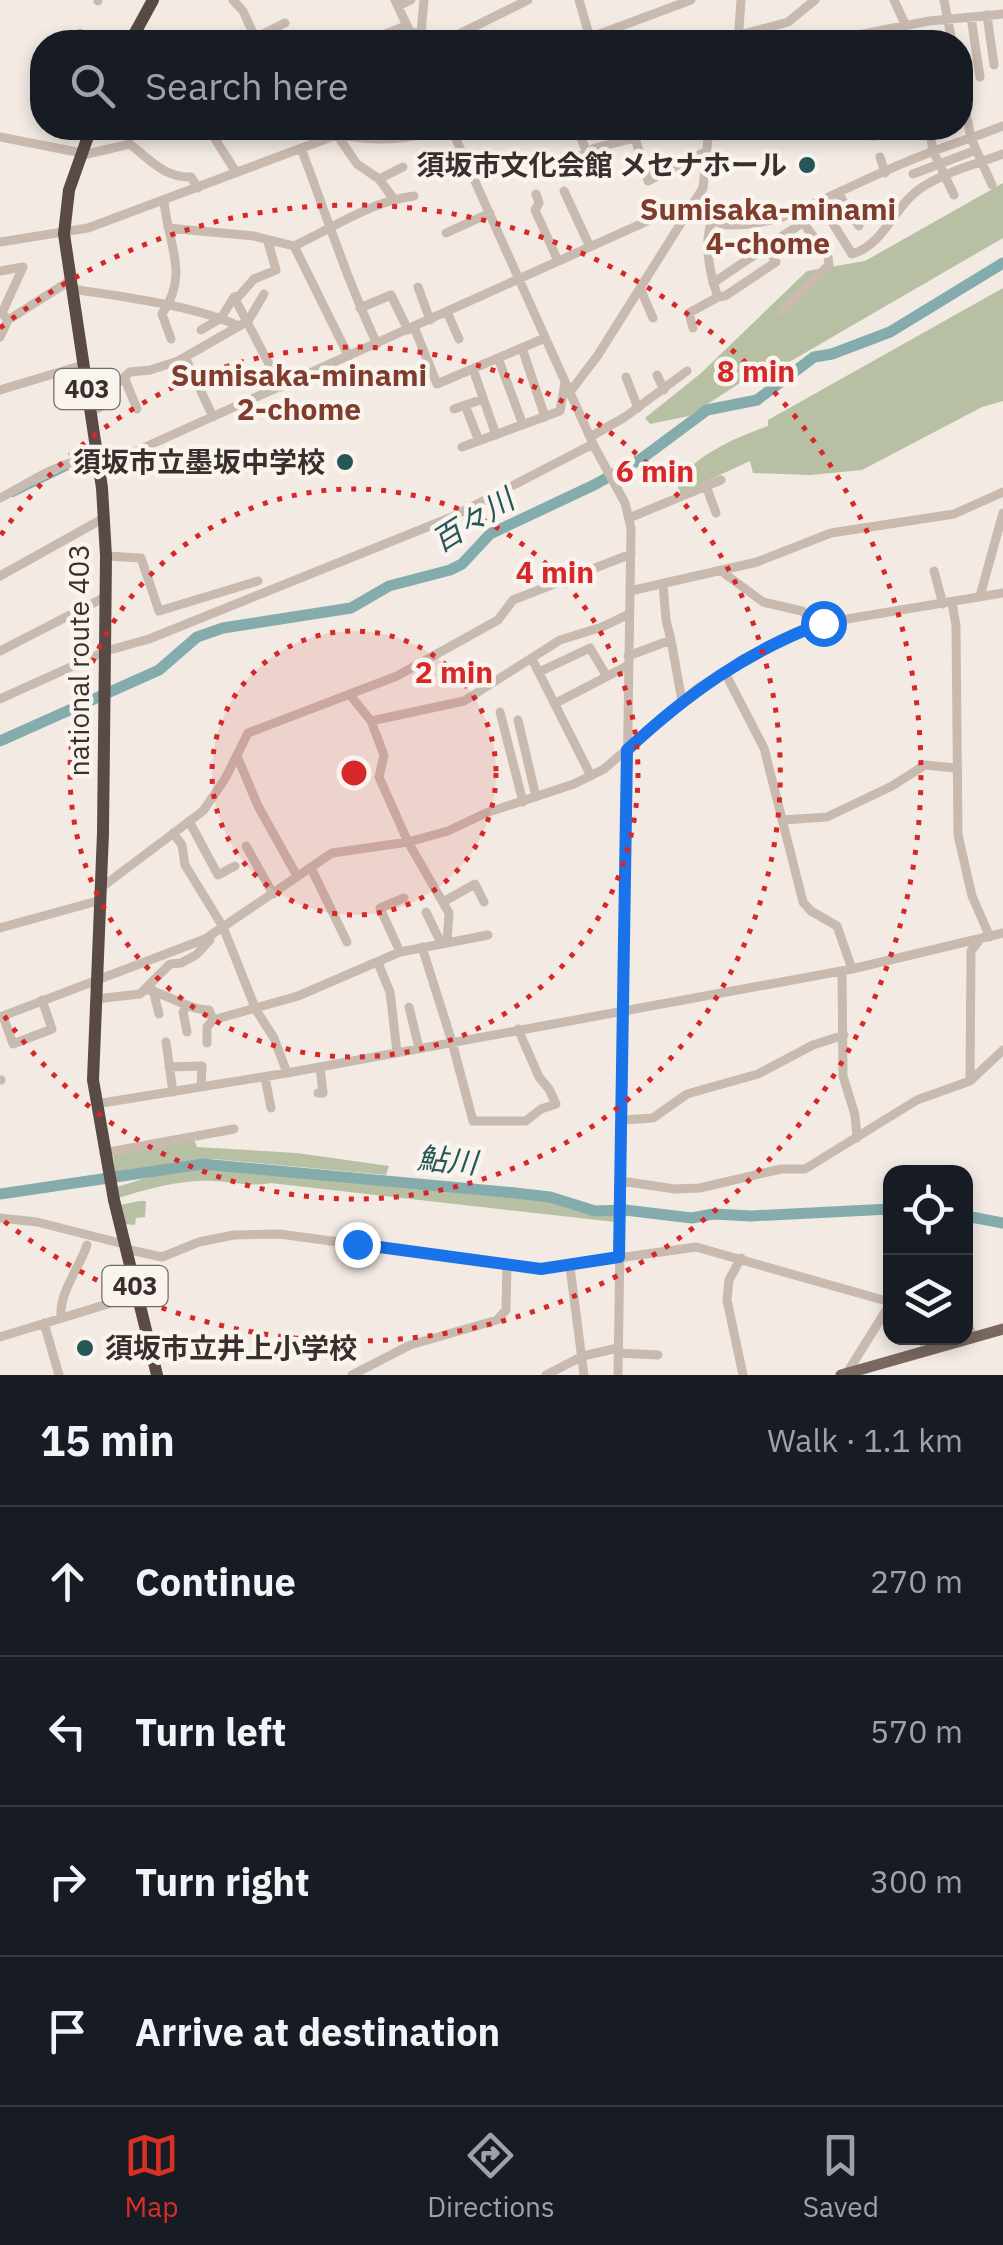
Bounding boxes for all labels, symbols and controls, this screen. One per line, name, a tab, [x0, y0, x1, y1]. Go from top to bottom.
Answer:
search box	[30, 30, 973, 140]
icon: search	[65, 58, 120, 113]
text: Search here	[145, 61, 349, 110]
place label: 須坂市文化会館 メセナホール	[416, 146, 787, 183]
marker: 須坂市文化会館 メセナホール	[796, 154, 818, 176]
district label: Sumisaka-minami 4-chome	[640, 189, 896, 262]
text: 8 min	[717, 351, 795, 390]
district label: Sumisaka-minami 2-chome	[171, 355, 427, 428]
road number: 403	[54, 369, 120, 409]
place label: 須坂市立墨坂中学校	[73, 443, 325, 480]
marker: 須坂市立墨坂中学校	[334, 451, 356, 473]
text: 6 min	[616, 451, 694, 490]
water label: 百々川	[424, 478, 523, 560]
street label: national route 403	[60, 544, 97, 776]
text: 4 min	[516, 552, 594, 591]
route start	[801, 601, 847, 647]
text: 2 min	[415, 652, 493, 691]
centre of rings	[336, 755, 372, 791]
water label: 鮎川	[416, 1137, 482, 1182]
map controls	[883, 1165, 973, 1345]
button: locate	[883, 1165, 973, 1255]
route end	[335, 1222, 381, 1268]
button: layers	[883, 1255, 973, 1345]
road number: 403	[102, 1266, 168, 1306]
place label: 須坂市立井上小学校	[105, 1329, 357, 1366]
marker: 須坂市立井上小学校	[74, 1337, 96, 1359]
text: 15 min	[40, 1413, 175, 1468]
text: Walk · 1.1 km	[767, 1419, 963, 1461]
icon: ahead	[40, 1554, 95, 1609]
text: Continue	[135, 1557, 296, 1606]
text: 270 m	[870, 1560, 963, 1602]
icon: left	[40, 1704, 95, 1759]
text: Turn left	[135, 1707, 286, 1756]
text: 570 m	[870, 1710, 963, 1752]
icon: right	[40, 1854, 95, 1909]
text: Turn right	[135, 1857, 310, 1906]
text: 300 m	[870, 1860, 963, 1902]
icon: arrive	[40, 2004, 95, 2059]
text: Arrive at destination	[135, 2007, 500, 2056]
tab: Map	[124, 2128, 179, 2225]
tab: Directions	[427, 2128, 555, 2225]
tab: Saved	[803, 2128, 879, 2225]

